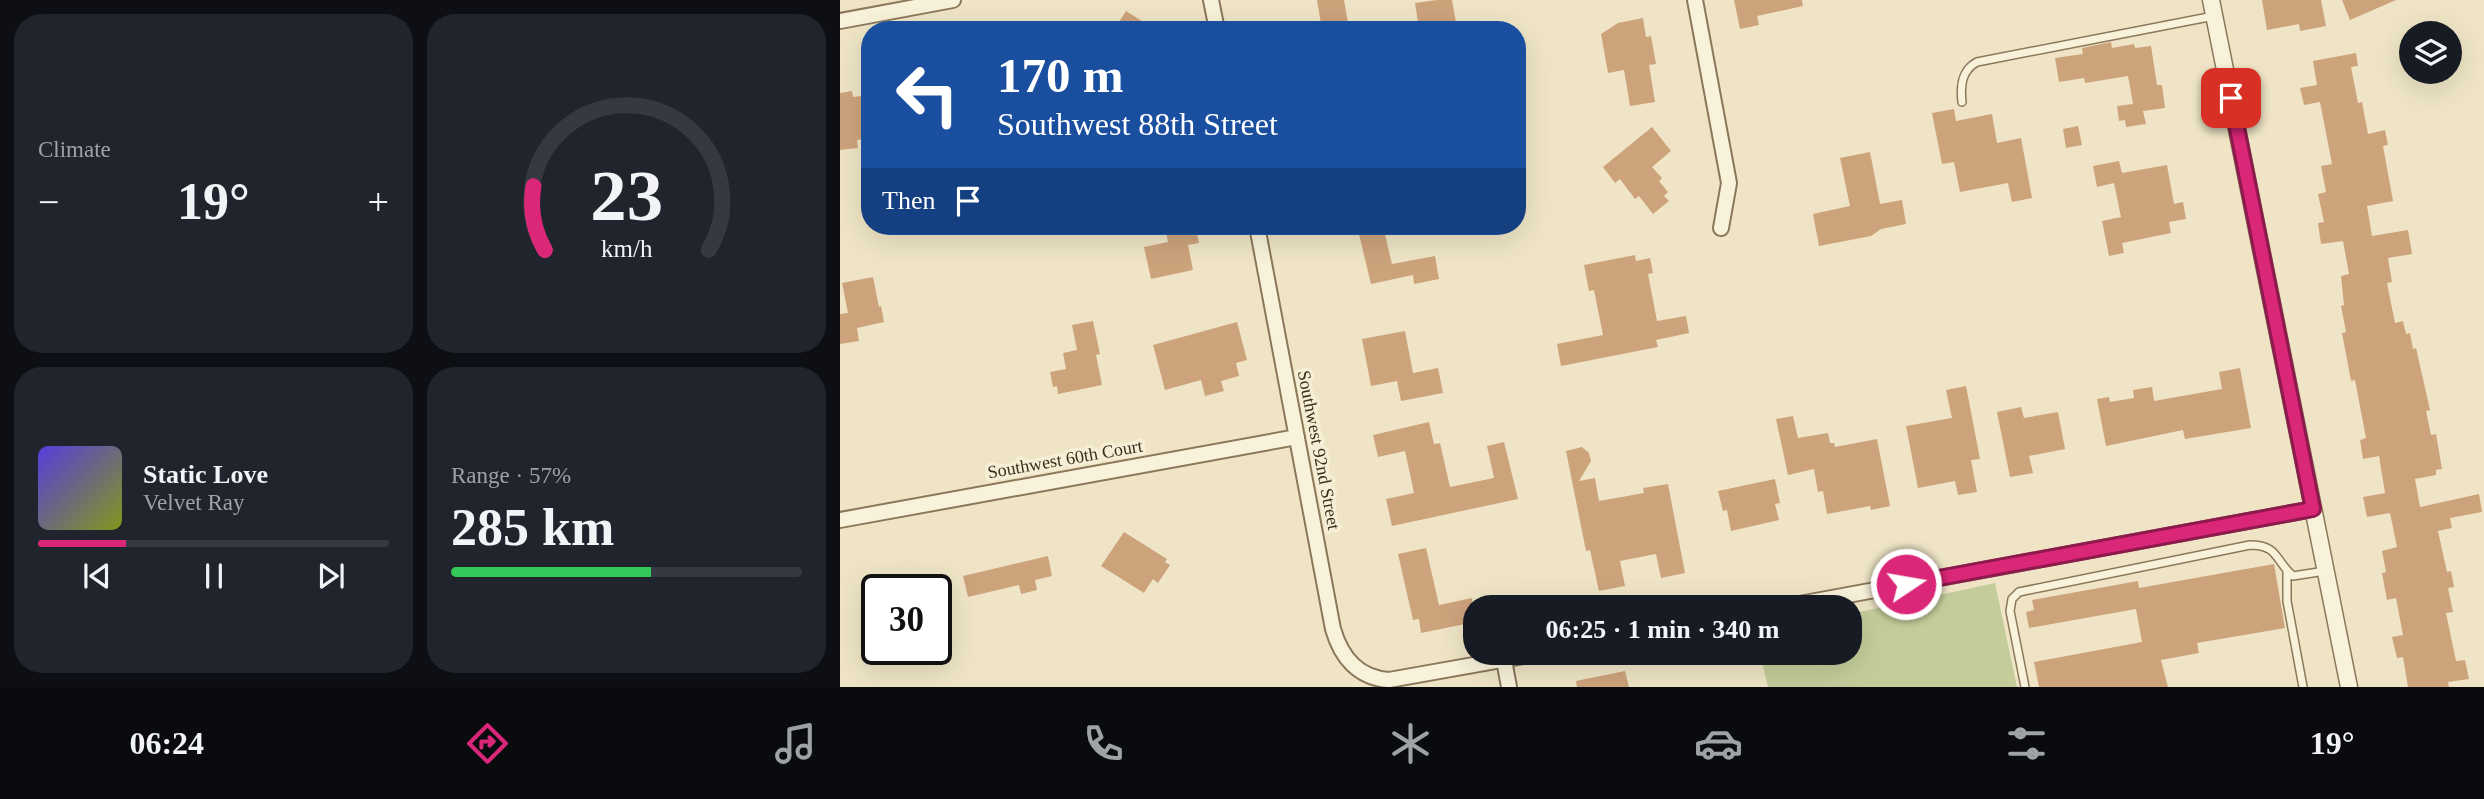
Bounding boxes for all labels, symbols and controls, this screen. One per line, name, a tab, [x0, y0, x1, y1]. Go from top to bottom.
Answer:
map controls	[2399, 21, 2462, 84]
button: layers	[2399, 21, 2462, 84]
text: 170 m	[997, 48, 1124, 103]
icon: left	[882, 49, 973, 140]
pin	[2201, 68, 2261, 128]
icon: arrive	[2212, 79, 2250, 117]
text: Southwest 88th Street	[997, 106, 1278, 142]
text: Climate	[38, 137, 111, 162]
text: 23	[590, 155, 663, 236]
text: 19°	[177, 173, 250, 230]
text: −	[38, 181, 59, 223]
text: +	[368, 181, 389, 223]
icon: arrive	[949, 182, 987, 220]
text: Then	[882, 186, 935, 215]
text: km/h	[601, 234, 653, 261]
street label: Southwest 92nd Street	[1294, 369, 1344, 531]
street label: Southwest 60th Court	[986, 436, 1144, 482]
text: Static Love	[143, 460, 268, 489]
text: Range · 57%	[451, 463, 571, 488]
text: Velvet Ray	[143, 490, 245, 515]
text: 285 km	[451, 499, 614, 556]
position arrow	[1869, 547, 1943, 621]
icon: previous	[78, 557, 116, 595]
icon: pause	[195, 557, 233, 595]
icon: next	[312, 557, 350, 595]
speed limit sign: 30	[861, 574, 952, 665]
text: 06:25 · 1 min · 340 m	[1546, 615, 1780, 644]
icon: directions	[463, 719, 512, 768]
icon: music	[771, 719, 820, 768]
icon: phone	[1079, 719, 1128, 768]
icon: climate	[1386, 719, 1435, 768]
icon: car	[1694, 719, 1743, 768]
icon: filters	[2002, 719, 2051, 768]
text: 06:24	[129, 725, 204, 761]
text: 19°	[2310, 725, 2355, 761]

